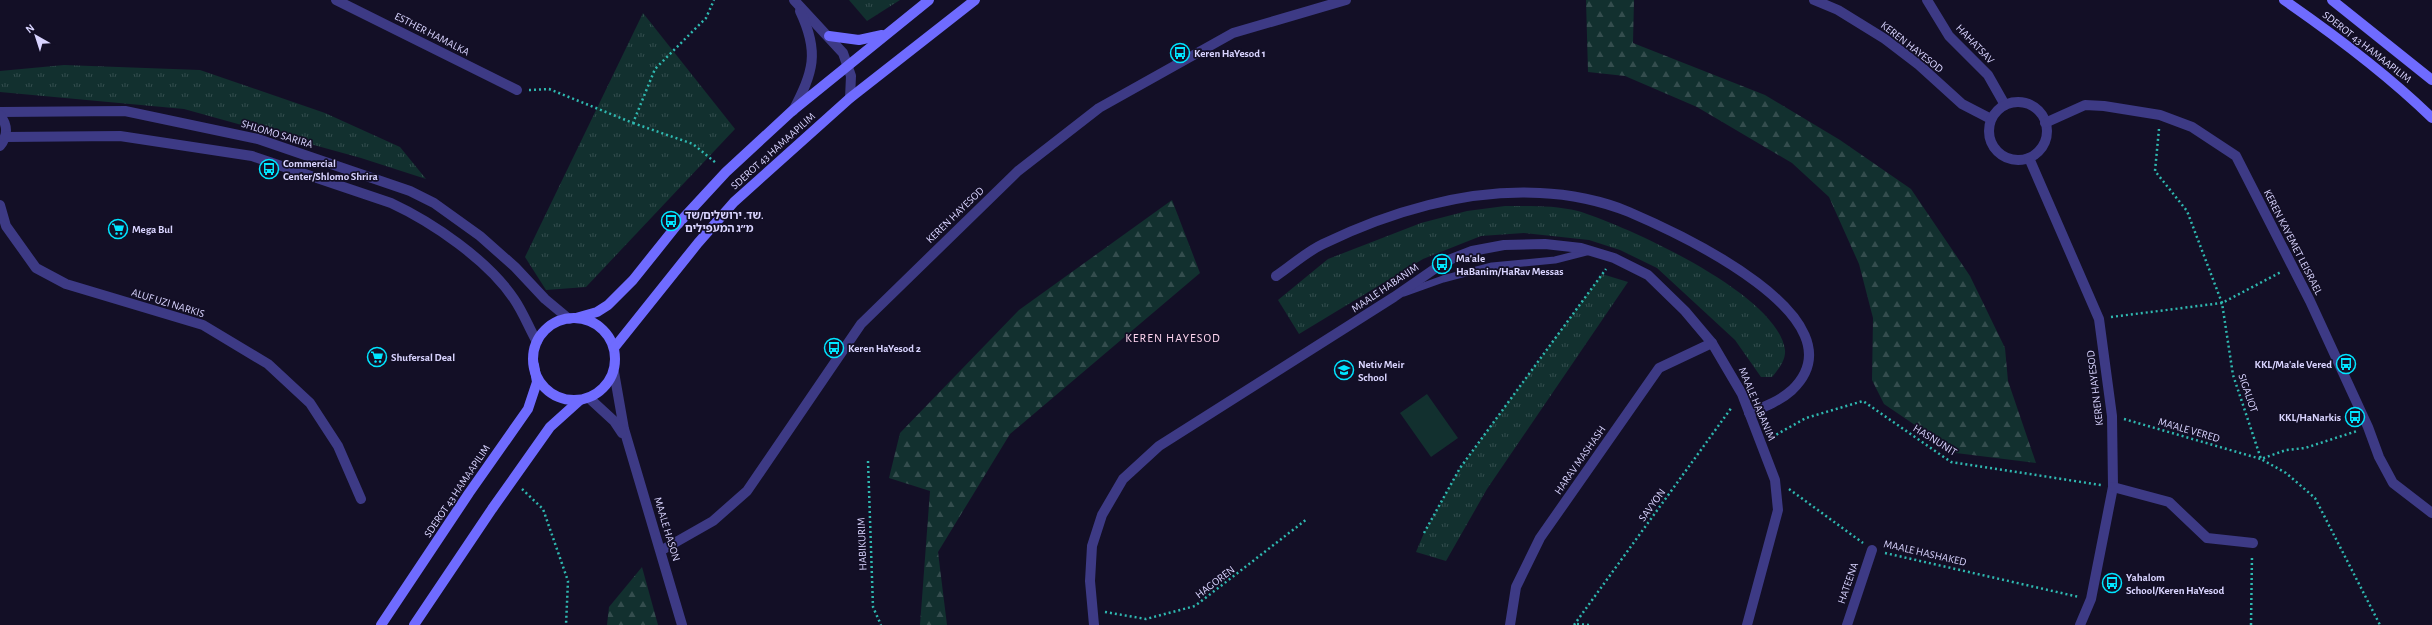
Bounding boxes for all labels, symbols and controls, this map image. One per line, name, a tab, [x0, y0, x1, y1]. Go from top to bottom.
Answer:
street label: SDEROT 43 HAMAAPILIM	[2321, 9, 2414, 85]
street label: ESTHER HAMALKA	[393, 10, 472, 58]
north arrow	[16, 16, 56, 56]
street label: KEREN HAYESOD	[1879, 19, 1945, 75]
text: N	[24, 22, 36, 35]
street label: HAHATSAV	[1954, 22, 1997, 66]
bus stop icon: Keren HaYesod 1	[1169, 42, 1191, 64]
place label: Keren HaYesod 1	[1194, 48, 1266, 59]
street label: SDEROT 43 HAMAAPILIM	[729, 110, 817, 192]
street label: SHLOMO SARIRA	[240, 118, 315, 150]
bus stop icon: Commercial Center/Shlomo Shrira	[258, 158, 280, 180]
place label: Commercial Center/Shlomo Shrira	[283, 158, 378, 182]
street label: KEREN HAYESOD	[924, 185, 986, 245]
street label: KEREN KAYEMET LEISRAEL	[2262, 188, 2325, 297]
bus stop icon: שד. ירושלים/שד. מ״ג המעפילים	[660, 210, 682, 232]
place label: שד. ירושלים/שד. מ״ג המעפילים	[685, 210, 764, 234]
supermarket icon: Mega Bul	[107, 218, 129, 240]
place label: Mega Bul	[132, 224, 173, 235]
bus stop icon: Ma'ale HaBanim/HaRav Messas	[1431, 253, 1453, 275]
place label: Ma'ale HaBanim/HaRav Messas	[1456, 253, 1564, 277]
street label: MAALE HABANIM	[1349, 261, 1421, 314]
street label: ALUF UZI NARKIS	[130, 287, 206, 319]
district label: KEREN HAYESOD	[1125, 332, 1221, 344]
bus stop icon: Keren HaYesod 2	[823, 337, 845, 359]
place label: Keren HaYesod 2	[848, 343, 921, 354]
supermarket icon: Shufersal Deal	[366, 346, 388, 368]
street label: KEREN HAYESOD	[2085, 350, 2105, 426]
place label: Shufersal Deal	[391, 352, 455, 363]
bus stop icon: KKL/Ma'ale Vered	[2335, 353, 2357, 375]
school or university icon: Netiv Meir School	[1333, 359, 1355, 381]
place label: Netiv Meir School	[1358, 359, 1404, 383]
place label: KKL/Ma'ale Vered	[2255, 359, 2332, 370]
street label: MAALE HABANIM	[1737, 366, 1777, 443]
street label: SIGALIOT	[2236, 372, 2260, 414]
bus stop icon: KKL/HaNarkis	[2344, 406, 2366, 428]
place label: KKL/HaNarkis	[2279, 412, 2341, 423]
street label: MA'ALE VERED	[2157, 416, 2221, 444]
street label: HASNUNIT	[1911, 422, 1959, 458]
street label: HARAV MASHASH	[1552, 424, 1608, 496]
street label: SDEROT 43 HAMAAPILIM	[422, 442, 492, 539]
street label: SAVYON	[1637, 487, 1667, 523]
street label: MAALE HASON	[652, 496, 682, 562]
street label: HABIKURIM	[856, 517, 868, 571]
street label: MAALE HASHAKED	[1883, 538, 1967, 568]
street label: HATEENA	[1836, 560, 1860, 605]
street label: HAGOREN	[1193, 564, 1237, 600]
bus stop icon: Yahalom School/Keren HaYesod	[2101, 572, 2123, 594]
place label: Yahalom School/Keren HaYesod	[2126, 572, 2224, 596]

